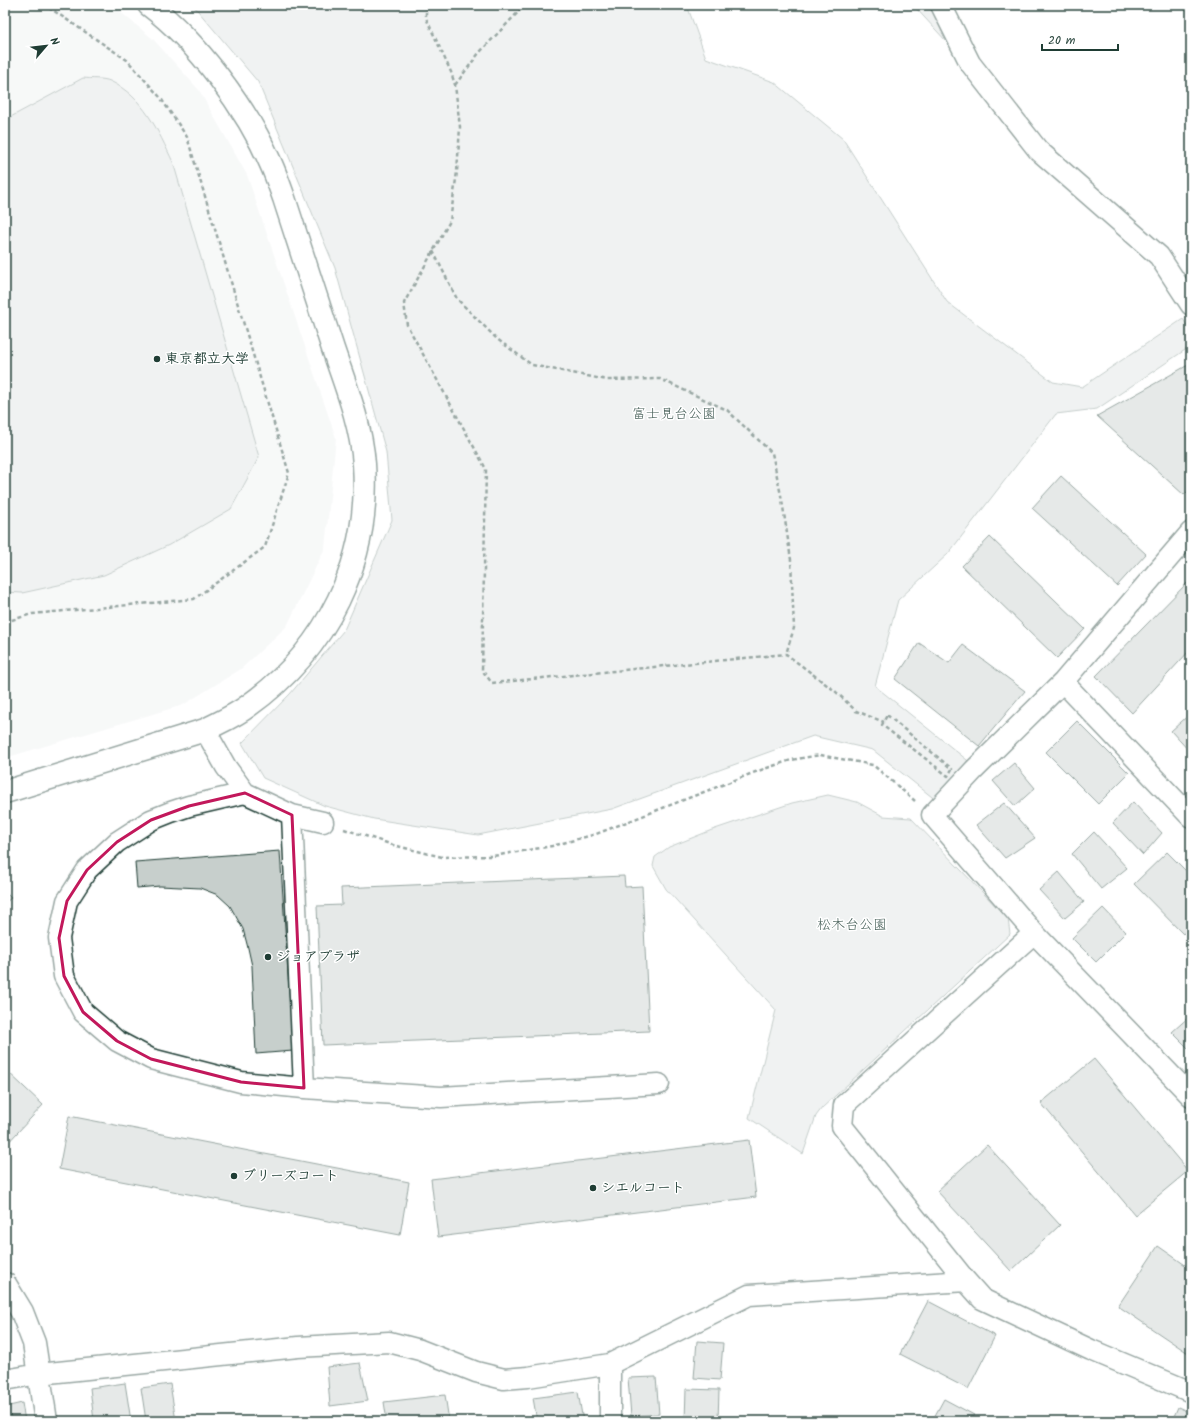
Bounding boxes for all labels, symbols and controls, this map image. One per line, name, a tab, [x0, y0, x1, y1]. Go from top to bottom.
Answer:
north arrow	[26, 26, 66, 66]
scale bar	[1042, 26, 1118, 52]
text: 20 m	[1048, 31, 1076, 50]
text: N	[44, 34, 64, 49]
place label: 東京都立大学	[165, 348, 249, 370]
marker: 東京都立大学	[152, 354, 162, 364]
park label: 富士見台公園	[632, 403, 716, 425]
park label: 松木台公園	[817, 914, 887, 936]
place label: ジョアプラザ	[276, 946, 360, 968]
marker: ジョアプラザ	[263, 952, 273, 962]
place label: ブリーズコート	[242, 1165, 339, 1187]
marker: ブリーズコート	[229, 1171, 239, 1181]
place label: シエルコート	[601, 1177, 685, 1199]
marker: シエルコート	[588, 1183, 598, 1193]

